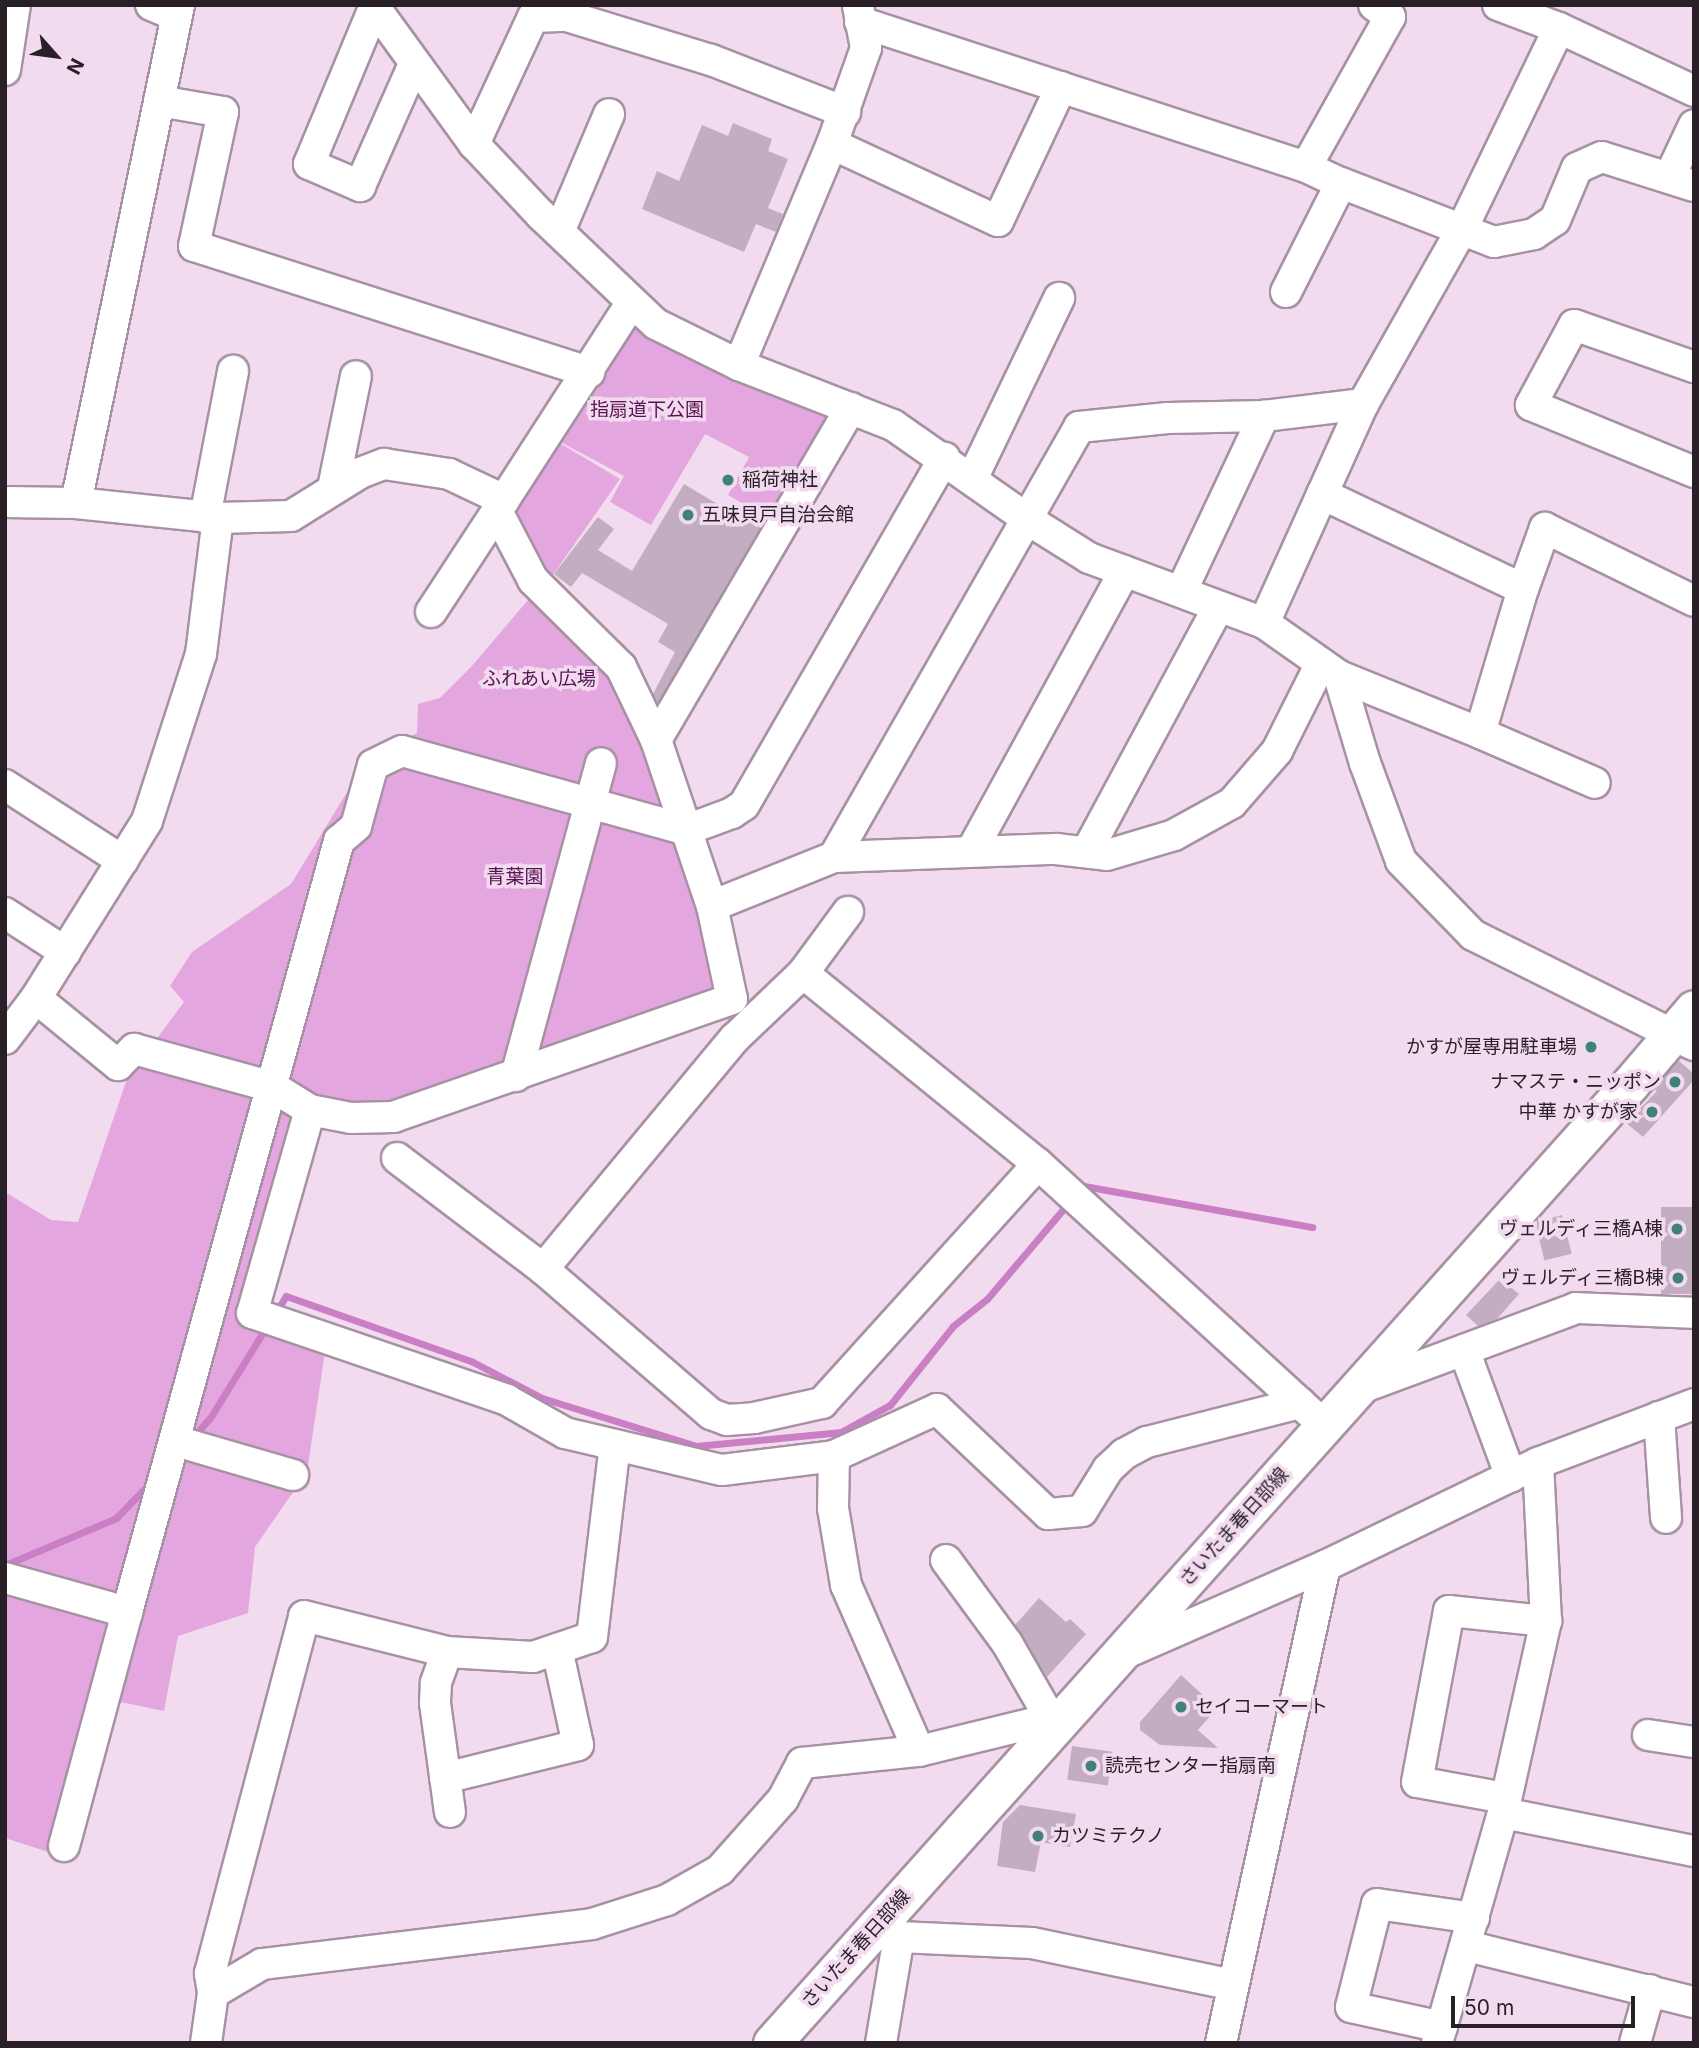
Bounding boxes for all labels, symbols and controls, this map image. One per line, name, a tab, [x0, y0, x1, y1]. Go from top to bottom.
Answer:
north arrow	[21, 21, 91, 91]
text: N	[61, 54, 89, 78]
park label: 指扇道下公園	[590, 399, 704, 421]
place label: 稲荷神社	[742, 469, 818, 491]
marker: 稲荷神社	[720, 472, 736, 488]
place label: 五味貝戸自治会館	[702, 504, 854, 526]
marker: 五味貝戸自治会館	[680, 507, 696, 523]
park label: ふれあい広場	[482, 668, 596, 690]
park label: 青葉園	[487, 866, 543, 888]
place label: かすが屋専用駐車場	[1406, 1036, 1577, 1058]
marker: かすが屋専用駐車場	[1583, 1039, 1599, 1055]
place label: ナマステ・ニッポン	[1490, 1071, 1661, 1093]
marker: ナマステ・ニッポン	[1667, 1074, 1683, 1090]
place label: 中華 かすが家	[1519, 1101, 1638, 1123]
marker: 中華 かすが家	[1644, 1104, 1660, 1120]
place label: ヴェルディ三橋A棟	[1498, 1218, 1663, 1240]
marker: ヴェルディ三橋A棟	[1669, 1221, 1685, 1237]
place label: ヴェルディ三橋B棟	[1500, 1267, 1664, 1289]
marker: ヴェルディ三橋B棟	[1670, 1270, 1686, 1286]
street label: さいたま春日部線	[1175, 1463, 1293, 1591]
place label: セイコーマート	[1195, 1696, 1328, 1718]
marker: セイコーマート	[1173, 1699, 1189, 1715]
place label: 読売センター指扇南	[1105, 1755, 1276, 1777]
marker: 読売センター指扇南	[1083, 1758, 1099, 1774]
place label: カツミテクノ	[1052, 1825, 1166, 1847]
marker: カツミテクノ	[1030, 1828, 1046, 1844]
street label: さいたま春日部線	[797, 1885, 915, 2013]
scale bar	[1454, 1982, 1638, 2026]
text: 50 m	[1464, 1995, 1514, 2020]

